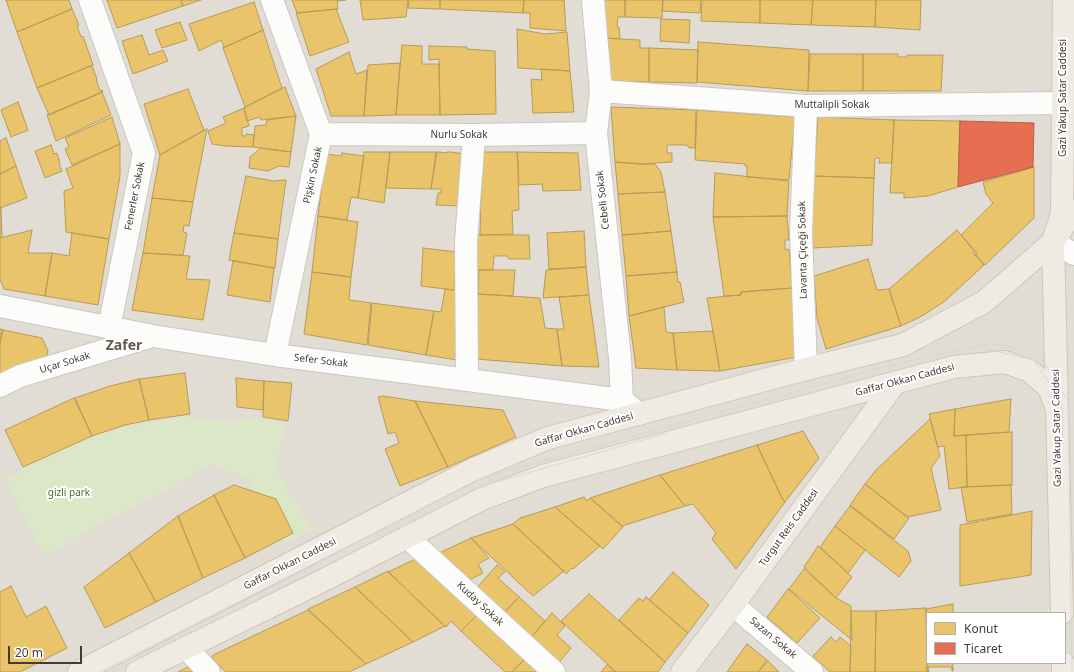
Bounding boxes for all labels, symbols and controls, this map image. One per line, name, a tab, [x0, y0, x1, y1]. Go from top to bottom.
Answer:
street label: Gazi Yakup Satar Caddesi	[1057, 39, 1069, 157]
street label: Muttalipli Sokak	[795, 99, 869, 111]
street label: Nurlu Sokak	[430, 129, 488, 141]
street label: Pişkin Sokak	[301, 145, 325, 205]
street label: Fenerler Sokak	[122, 161, 148, 231]
street label: Cebeli Sokak	[594, 170, 612, 230]
street label: Lavanta Çiçeği Sokak	[796, 201, 810, 299]
district label: Zafer	[106, 338, 142, 354]
street label: Uçar Sokak	[38, 350, 92, 376]
street label: Sefer Sokak	[293, 352, 349, 370]
street label: Gaffar Okkan Caddesi	[854, 361, 956, 399]
street label: Gazi Yakup Satar Caddesi	[1050, 369, 1064, 487]
street label: Gaffar Okkan Caddesi	[533, 410, 635, 450]
park label: gizli park	[48, 487, 90, 499]
street label: Turgut Reis Caddesi	[757, 487, 821, 569]
street label: Gaffar Okkan Caddesi	[242, 535, 338, 593]
street label: Kuday Sokak	[454, 579, 506, 629]
legend	[926, 612, 1066, 664]
street label: Sazan Sokak	[747, 615, 799, 661]
text: Konut	[964, 620, 998, 637]
scale bar	[10, 638, 84, 664]
text: Ticaret	[964, 640, 1002, 657]
text: 20 m	[15, 644, 43, 661]

